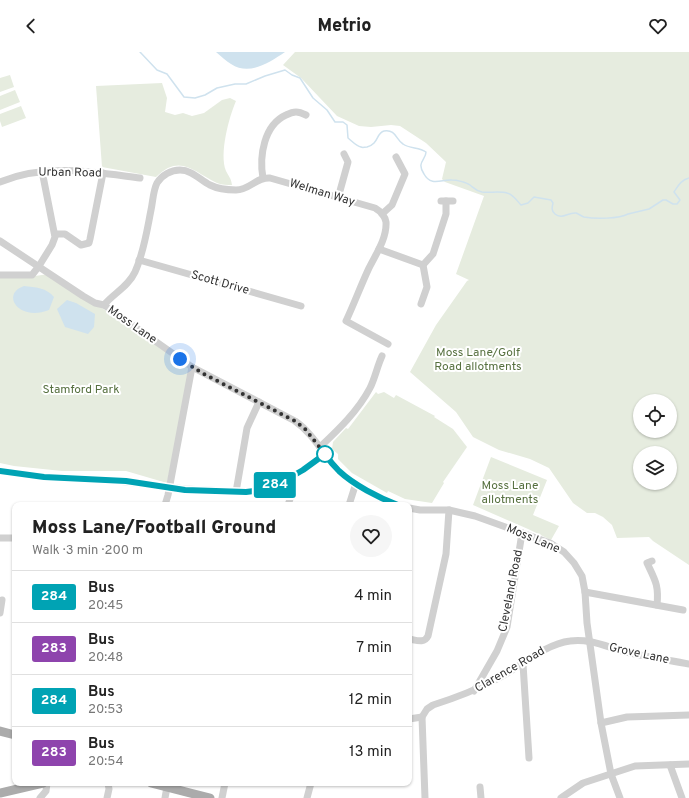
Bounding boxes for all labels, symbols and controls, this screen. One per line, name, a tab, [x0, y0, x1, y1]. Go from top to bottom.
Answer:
icon: back	[20, 15, 42, 37]
text: Metrio	[317, 15, 372, 38]
icon: heart	[647, 15, 669, 37]
street label: Urban Road	[38, 164, 102, 182]
street label: Welman Way	[287, 175, 357, 211]
street label: Scott Drive	[189, 267, 251, 299]
street label: Moss Lane	[104, 302, 160, 348]
park label: Moss Lane/Golf Road allotments	[434, 345, 522, 375]
your location	[170, 349, 190, 369]
park label: Stamford Park	[42, 382, 120, 398]
map controls	[633, 394, 677, 490]
button: locate	[633, 394, 677, 438]
unlabelled marker	[316, 445, 334, 463]
button: layers	[633, 446, 677, 490]
line badge: 284	[252, 472, 298, 498]
text: 284	[262, 476, 288, 493]
park label: Moss Lane allotments	[482, 478, 538, 508]
button: heart	[350, 515, 392, 557]
text: Moss Lane/Football Ground	[32, 516, 276, 540]
street label: Moss Lane	[504, 521, 562, 557]
text: Walk · 3 min · 200 m	[32, 543, 143, 559]
street label: Cleveland Road	[495, 548, 527, 634]
text: Bus	[88, 579, 115, 598]
text: 4 min	[354, 587, 392, 606]
text: 284	[41, 588, 67, 605]
text: 20:45	[88, 598, 123, 614]
text: Bus	[88, 631, 115, 650]
text: 7 min	[356, 639, 392, 658]
text: 283	[41, 640, 67, 657]
street label: Grove Lane	[607, 640, 671, 668]
street label: Clarence Road	[472, 643, 548, 697]
text: 20:48	[88, 650, 123, 666]
text: Bus	[88, 683, 115, 702]
text: 12 min	[349, 691, 392, 710]
text: 284	[41, 692, 67, 709]
text: 20:53	[88, 702, 123, 718]
text: Bus	[88, 735, 115, 754]
text: 13 min	[349, 743, 392, 762]
text: 283	[41, 744, 67, 761]
text: 20:54	[88, 754, 124, 770]

